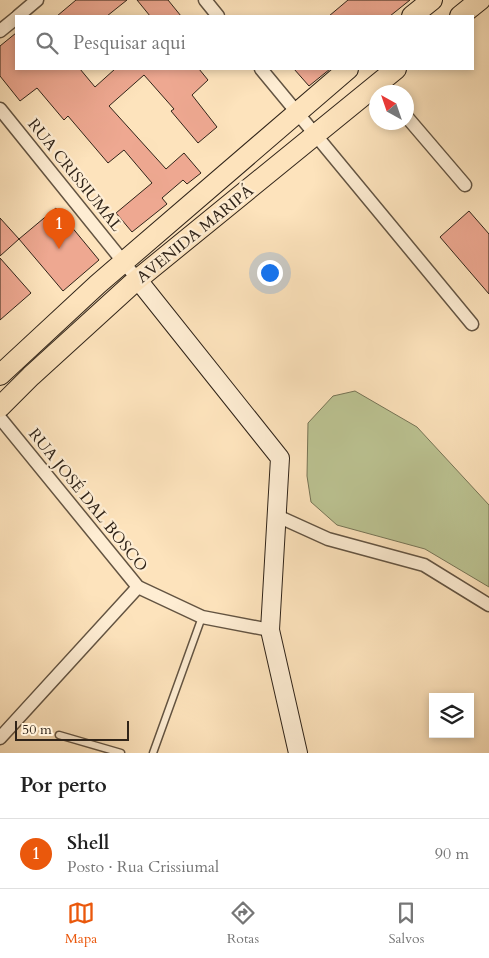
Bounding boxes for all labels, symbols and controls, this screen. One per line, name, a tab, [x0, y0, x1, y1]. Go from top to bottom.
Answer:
search box	[15, 15, 474, 70]
icon: search	[33, 29, 61, 57]
text: Pesquisar aqui	[73, 30, 186, 56]
north arrow	[369, 85, 414, 130]
street label: RUA CRISSIUMAL	[23, 114, 128, 236]
street label: AVENIDA MARIPÁ	[132, 180, 259, 288]
pin: 1	[43, 208, 75, 249]
your location	[257, 260, 283, 286]
street label: RUA JOSÉ DAL BOSCO	[23, 424, 153, 576]
map controls	[429, 693, 474, 738]
button: layers	[429, 693, 474, 738]
scale bar	[15, 718, 129, 741]
text: 50 m	[22, 720, 52, 739]
text: Por perto	[20, 771, 107, 800]
text: Shell	[67, 830, 109, 856]
text: 1	[32, 843, 40, 865]
text: 90 m	[435, 843, 469, 865]
text: Posto · Rua Crissiumal	[67, 856, 219, 878]
tab: Mapa	[65, 899, 97, 948]
tab: Rotas	[227, 899, 259, 948]
tab: Salvos	[388, 899, 424, 948]

